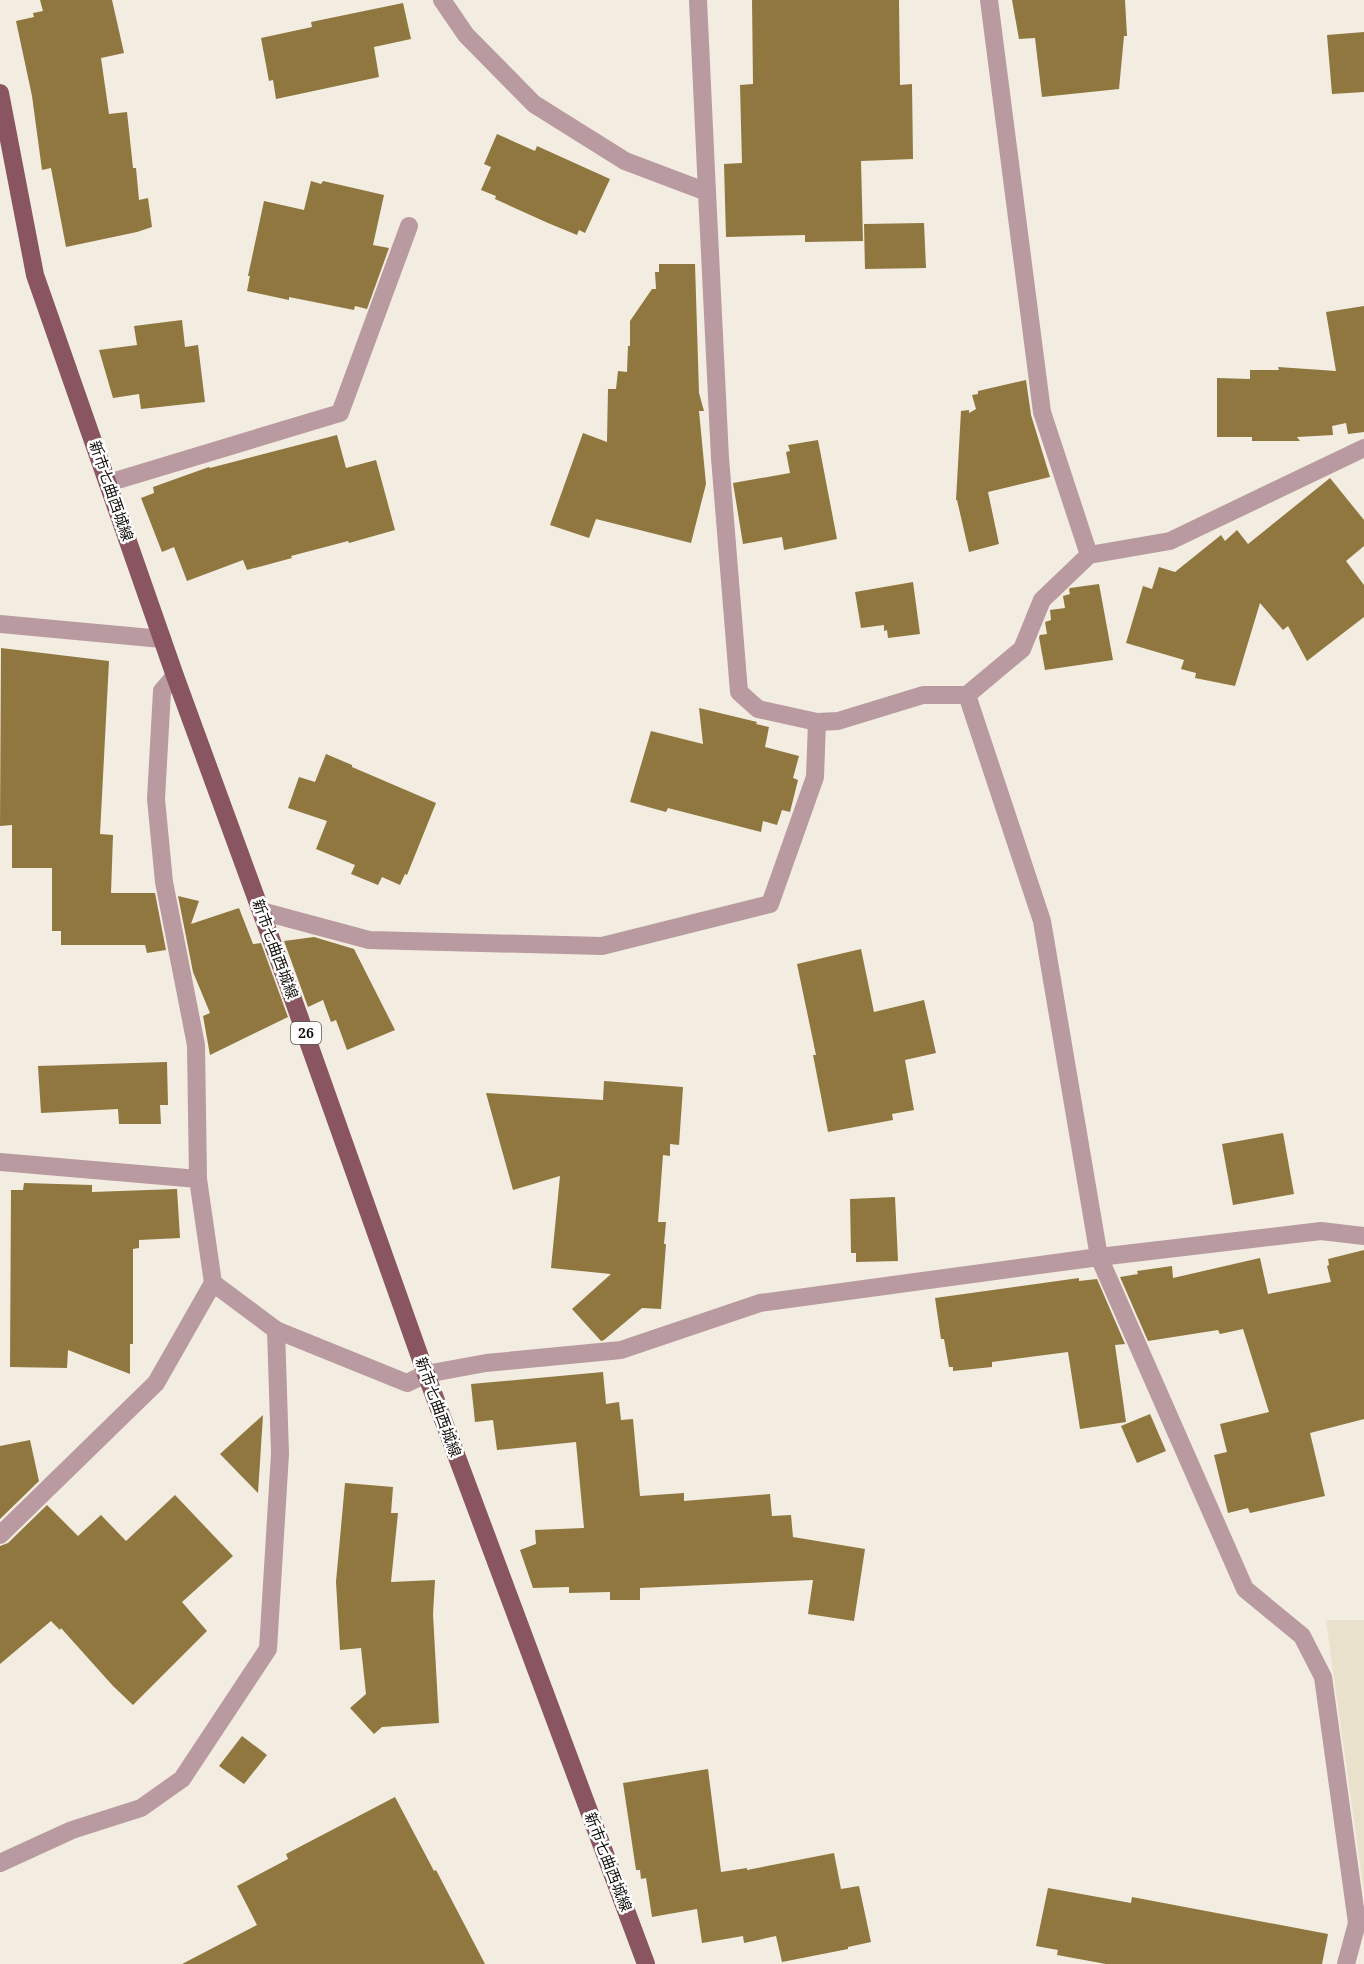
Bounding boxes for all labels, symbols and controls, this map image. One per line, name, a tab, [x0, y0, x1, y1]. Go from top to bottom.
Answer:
street label: 新市七曲西城線	[85, 438, 138, 544]
street label: 新市七曲西城線	[249, 896, 303, 1001]
road number: 26	[291, 1022, 321, 1044]
street label: 新市七曲西城線	[412, 1354, 466, 1459]
street label: 新市七曲西城線	[581, 1809, 637, 1914]

